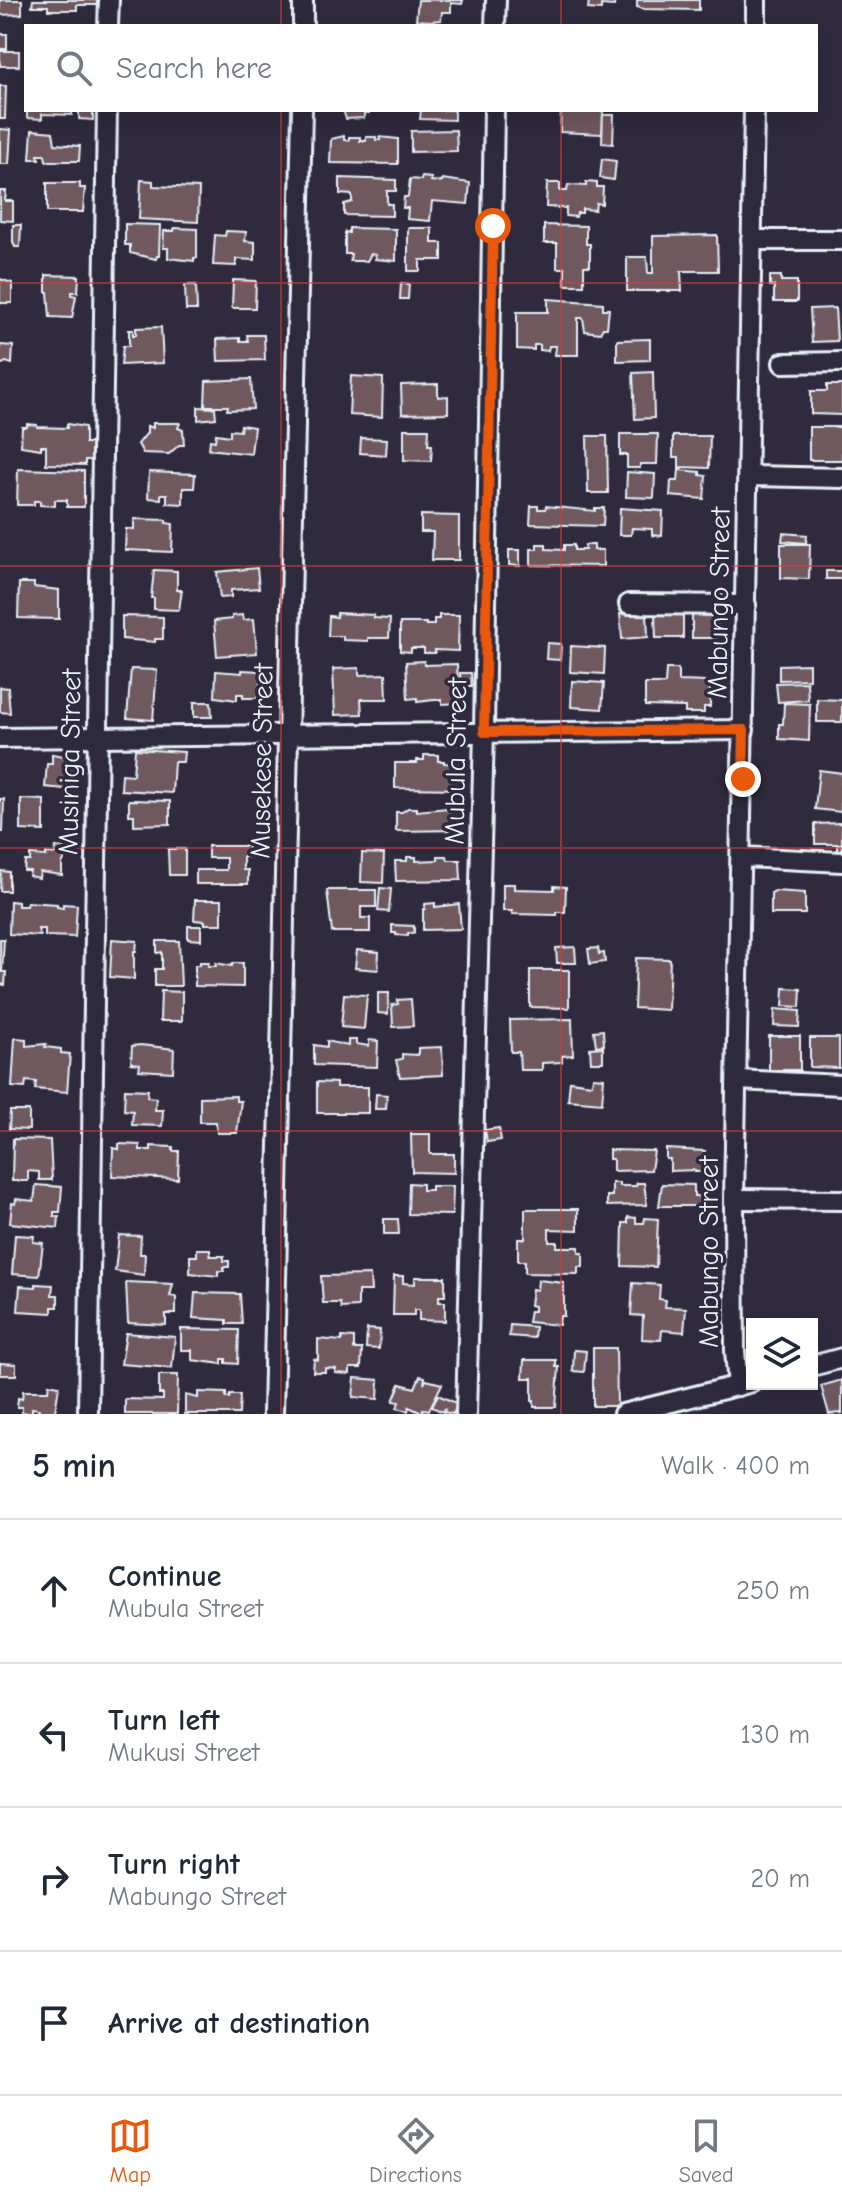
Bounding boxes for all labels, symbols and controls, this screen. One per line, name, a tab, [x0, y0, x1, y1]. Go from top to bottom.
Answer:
search box	[24, 24, 818, 112]
icon: search	[52, 46, 96, 90]
text: Search here	[116, 51, 272, 86]
route start	[475, 208, 511, 244]
street label: Mabungo Street	[701, 506, 737, 699]
street label: Musekese Street	[244, 662, 280, 859]
street label: Musiniga Street	[52, 668, 88, 855]
street label: Mubula Street	[439, 676, 473, 845]
route end	[725, 761, 761, 797]
street label: Mabungo Street	[693, 1155, 725, 1348]
map controls	[746, 1318, 818, 1390]
button: layers	[746, 1318, 818, 1390]
text: 5 min	[32, 1446, 116, 1486]
text: Walk · 400 m	[661, 1451, 810, 1481]
text: Continue	[108, 1559, 222, 1594]
icon: ahead	[32, 1569, 76, 1613]
text: 250 m	[736, 1576, 810, 1606]
text: Mubula Street	[108, 1594, 263, 1624]
text: Turn left	[108, 1703, 220, 1738]
icon: left	[32, 1713, 76, 1757]
text: 130 m	[741, 1720, 810, 1750]
text: Mukusi Street	[108, 1738, 259, 1768]
text: Turn right	[108, 1847, 240, 1882]
icon: right	[32, 1857, 76, 1901]
text: 20 m	[750, 1864, 810, 1894]
text: Mabungo Street	[108, 1882, 286, 1912]
icon: arrive	[32, 2001, 76, 2045]
text: Arrive at destination	[108, 2006, 370, 2041]
tab: Map	[108, 2114, 152, 2188]
tab: Directions	[369, 2114, 462, 2188]
tab: Saved	[679, 2114, 734, 2188]

